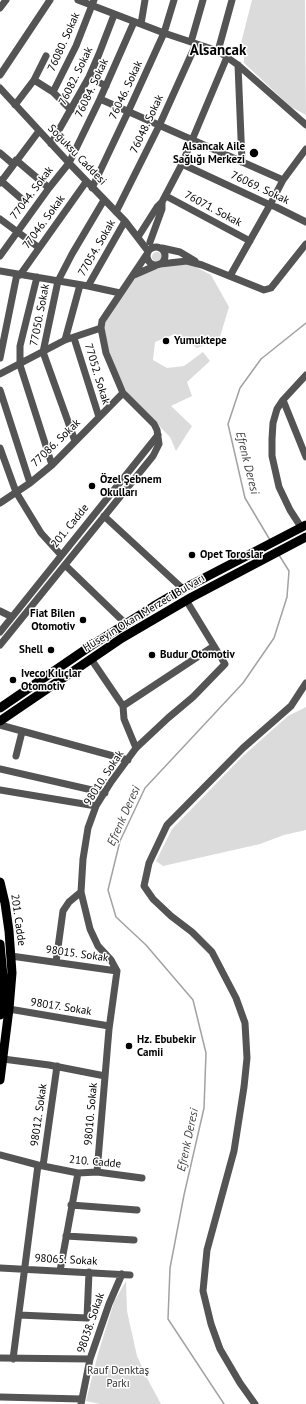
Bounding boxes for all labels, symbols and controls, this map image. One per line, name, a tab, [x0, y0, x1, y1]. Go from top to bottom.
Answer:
street label: 76080. Sokak	[45, 11, 83, 73]
district label: Alsancak	[190, 42, 246, 60]
street label: 76082. Sokak	[56, 45, 96, 107]
street label: 76084. Sokak	[73, 57, 111, 119]
street label: 76046. Sokak	[107, 59, 145, 121]
street label: 76048. Sokak	[128, 93, 166, 155]
street label: Soğuksu Caddesi	[45, 122, 109, 188]
place label: Alsancak Aile Sağlığı Merkezi	[173, 140, 245, 166]
marker: Alsancak Aile Sağlığı Merkezi	[248, 147, 260, 159]
street label: 77044. Sokak	[8, 164, 56, 222]
street label: 76069. Sokak	[229, 169, 291, 207]
street label: 76071. Sokak	[182, 188, 244, 230]
street label: 77046. Sokak	[20, 193, 68, 251]
street label: 77054. Sokak	[76, 217, 118, 279]
street label: 77050. Sokak	[28, 283, 52, 347]
place label: Yumuktepe	[174, 334, 227, 348]
marker: Yumuktepe	[161, 336, 171, 346]
street label: 77052. Sokak	[81, 342, 113, 406]
street label: 77086. Sokak	[29, 416, 83, 470]
water label: Efrenk Deresi	[232, 430, 262, 496]
place label: Özel Şebnem Okulları	[100, 473, 161, 499]
marker: Özel Şebnem Okulları	[87, 481, 97, 491]
street label: 201. Cadde	[48, 502, 92, 550]
place label: Opet Toroslar	[200, 548, 263, 562]
marker: Opet Toroslar	[187, 550, 197, 560]
street label: Hüseyin Okan Merzeci Bulvarı	[81, 571, 207, 655]
place label: Fiat Bilen Otomotiv	[30, 607, 75, 633]
marker: Fiat Bilen Otomotiv	[78, 615, 88, 625]
place label: Shell	[19, 643, 43, 657]
marker: Shell	[46, 645, 56, 655]
place label: Budur Otomotiv	[160, 648, 235, 662]
marker: Budur Otomotiv	[147, 650, 157, 660]
place label: Iveco Kılıçlar Otomotiv	[21, 667, 81, 693]
marker: Iveco Kılıçlar Otomotiv	[8, 675, 18, 685]
street label: 98010. Sokak	[81, 748, 127, 808]
water label: Efrenk Deresi	[104, 784, 144, 848]
street label: 201. Cadde	[8, 893, 28, 947]
street label: 98015. Sokak	[45, 943, 109, 965]
street label: 98017. Sokak	[29, 996, 93, 1018]
place label: Hz. Ebubekir Camii	[137, 1033, 196, 1059]
marker: Hz. Ebubekir Camii	[124, 1041, 134, 1051]
street label: 98010. Sokak	[82, 1082, 100, 1146]
street label: 98012. Sokak	[28, 1083, 50, 1147]
water label: Efrenk Deresi	[174, 1107, 202, 1173]
street label: 210. Cadde	[68, 1153, 122, 1171]
street label: 98065. Sokak	[34, 1252, 98, 1268]
street label: 98038. Sokak	[75, 1291, 107, 1355]
park label: Rauf Denktaş Parkı	[87, 1364, 149, 1390]

